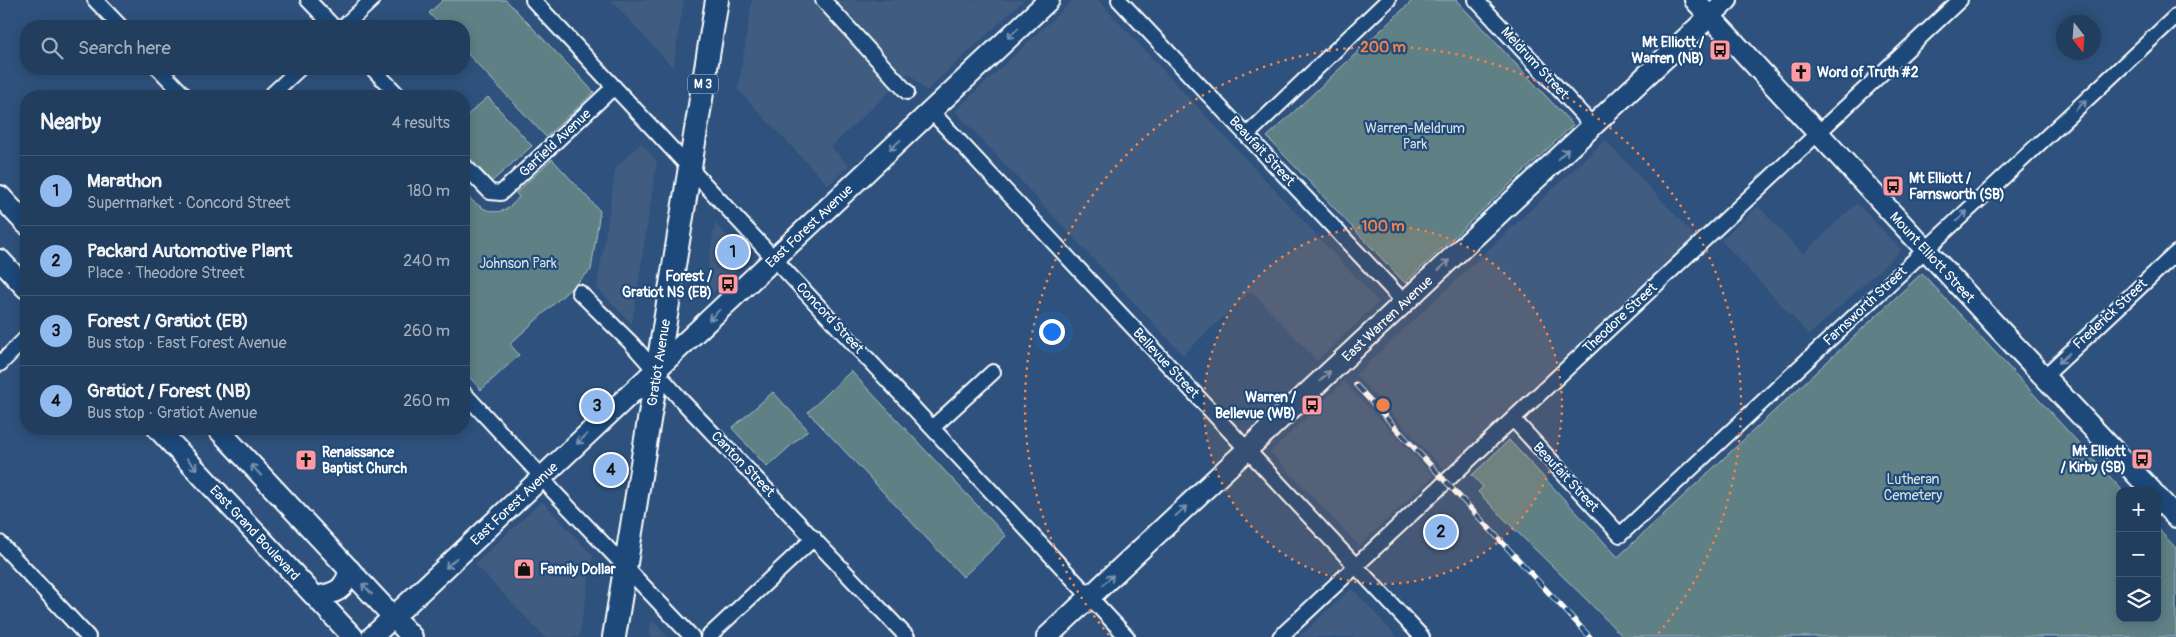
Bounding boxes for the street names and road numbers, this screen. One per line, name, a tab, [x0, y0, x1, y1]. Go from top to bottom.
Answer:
street label: Meldrum Street	[1497, 23, 1573, 103]
road number: M 3	[688, 74, 718, 94]
street label: Garfield Avenue	[516, 105, 595, 181]
street label: Beaufait Street	[1225, 113, 1299, 190]
street label: East Forest Avenue	[762, 181, 856, 271]
street label: Mount Elliott Street	[1886, 208, 1979, 306]
street label: Farnsworth Street	[1820, 263, 1911, 349]
street label: East Warren Avenue	[1338, 272, 1436, 365]
street label: Frederick Street	[2069, 275, 2151, 353]
street label: Concord Street	[793, 279, 868, 357]
street label: Theodore Street	[1579, 279, 1661, 357]
street label: Gratiot Avenue	[643, 318, 674, 407]
street label: Bellevue Street	[1129, 324, 1203, 402]
street label: Canton Street	[708, 428, 779, 501]
street label: Beaufait Street	[1529, 439, 1603, 516]
street label: East Forest Avenue	[467, 458, 561, 549]
street label: East Grand Boulevard	[206, 481, 304, 584]

